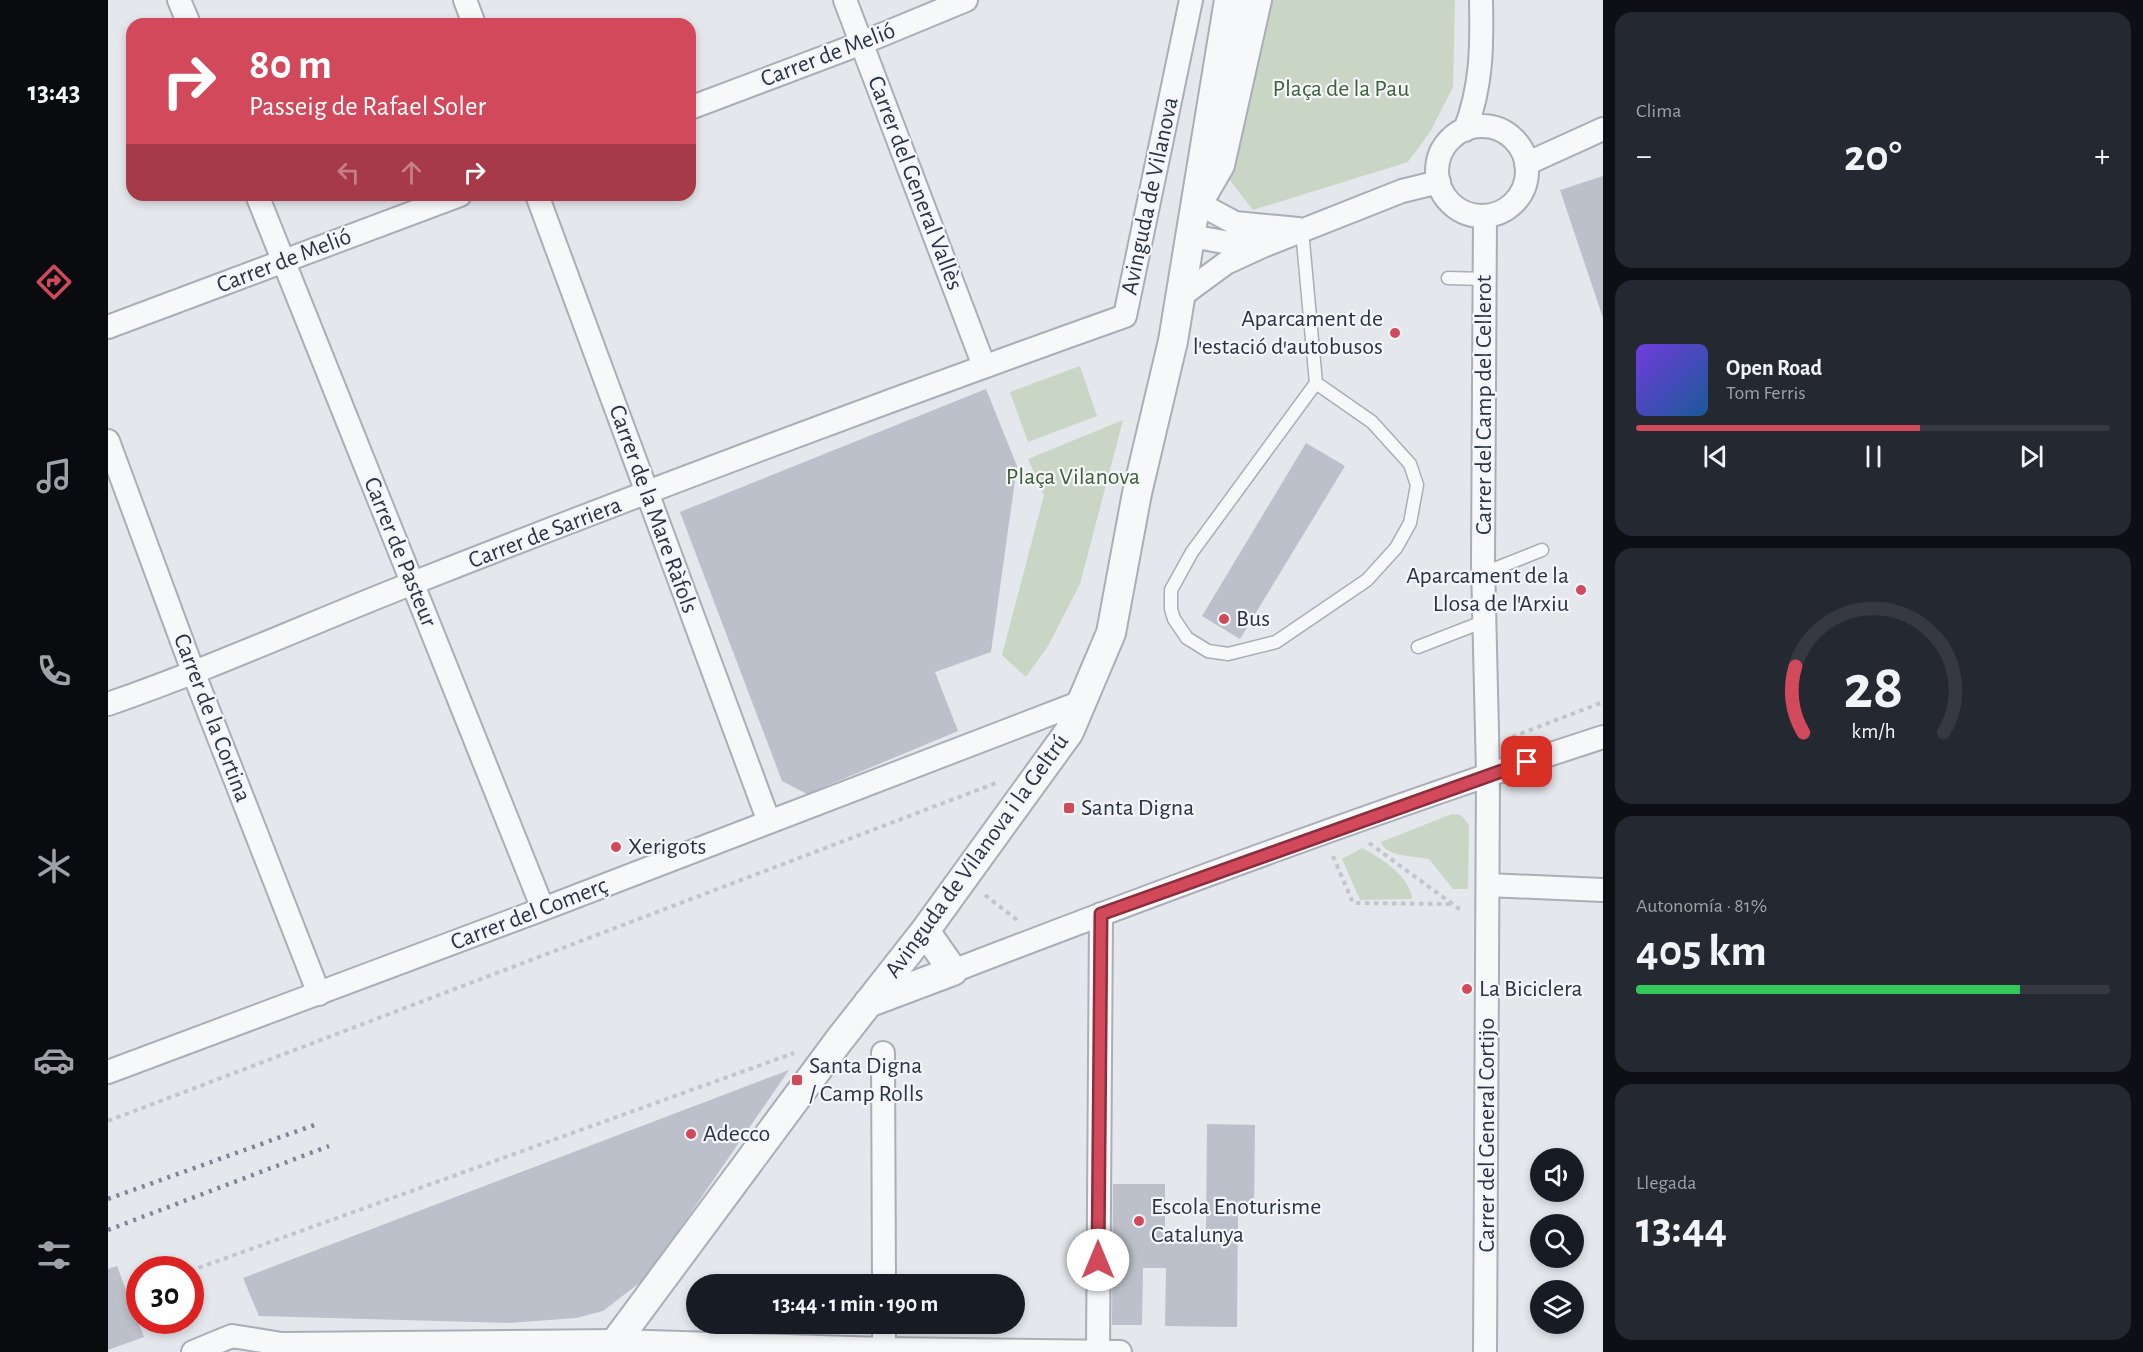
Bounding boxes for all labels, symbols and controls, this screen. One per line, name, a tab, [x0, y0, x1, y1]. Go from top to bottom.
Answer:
street label: Carrer de Melió	[757, 18, 899, 92]
icon: right	[150, 42, 228, 120]
text: 80 m	[249, 44, 332, 86]
street label: Carrer del General Vallès	[863, 73, 967, 293]
park label: Plaça de la Pau	[1272, 77, 1410, 101]
text: 13:43	[28, 78, 80, 105]
text: Passeig de Rafael Soler	[249, 93, 486, 120]
street label: Avinguda de Vilanova	[1117, 95, 1183, 297]
text: Clima	[1636, 101, 1681, 121]
text: 20°	[1844, 134, 1902, 179]
text: −	[1636, 140, 1652, 173]
text: +	[2094, 140, 2110, 173]
icon: left	[332, 156, 365, 189]
icon: ahead	[395, 156, 428, 189]
icon: right	[458, 156, 491, 189]
street label: Carrer de Melió	[213, 224, 355, 298]
icon: directions	[33, 261, 75, 303]
street label: Carrer del Camp del Cellerot	[1472, 275, 1496, 535]
place label: Aparcament de l'estació d'autobusos	[1193, 307, 1383, 359]
marker: Aparcament de l'estació d'autobusos	[1388, 326, 1402, 340]
text: Open Road	[1726, 357, 1822, 379]
text: Tom Ferris	[1726, 383, 1806, 403]
street label: Carrer de la Mare Ràfols	[604, 402, 702, 616]
icon: previous	[1699, 440, 1732, 473]
icon: pause	[1857, 440, 1890, 473]
icon: next	[2015, 440, 2048, 473]
icon: music	[33, 455, 75, 497]
park label: Plaça Vilanova	[1006, 465, 1140, 489]
street label: Carrer de Pasteur	[359, 474, 441, 630]
street label: Carrer de Sarriera	[465, 493, 625, 573]
place label: Aparcament de la Llosa de l'Arxiu	[1406, 564, 1569, 616]
marker: Aparcament de la Llosa de l'Arxiu	[1574, 583, 1588, 597]
place label: Bus	[1236, 607, 1270, 631]
marker: Bus	[1217, 612, 1231, 626]
street label: Carrer de la Cortina	[169, 630, 255, 806]
icon: phone	[33, 650, 75, 692]
text: 28	[1843, 657, 1903, 719]
text: km/h	[1851, 721, 1895, 742]
street label: Avinguda de Vilanova i la Geltrú	[881, 730, 1073, 982]
pin	[1501, 736, 1552, 787]
icon: arrive	[1510, 745, 1543, 778]
place label: Santa Digna	[1081, 796, 1194, 820]
marker: Santa Digna	[1062, 801, 1076, 815]
place label: Xerigots	[628, 835, 706, 859]
marker: Xerigots	[609, 840, 623, 854]
icon: climate	[33, 845, 75, 887]
street label: Carrer del Comerç	[447, 873, 611, 955]
text: Autonomía · 81%	[1636, 896, 1767, 916]
text: 405 km	[1636, 929, 1767, 974]
place label: La Biciclera	[1479, 977, 1583, 1001]
marker: La Biciclera	[1460, 982, 1474, 996]
street label: Carrer del General Cortijo	[1475, 1018, 1499, 1252]
icon: car	[33, 1039, 75, 1081]
place label: Santa Digna / Camp Rolls	[809, 1054, 924, 1106]
marker: Santa Digna / Camp Rolls	[790, 1073, 804, 1087]
place label: Adecco	[703, 1122, 770, 1146]
marker: Adecco	[684, 1127, 698, 1141]
map controls	[1530, 1148, 1584, 1334]
button: sound	[1530, 1148, 1584, 1202]
text: Llegada	[1636, 1173, 1697, 1193]
place label: Escola Enoturisme Catalunya	[1151, 1195, 1321, 1247]
text: 13:44	[1636, 1206, 1727, 1251]
marker: Escola Enoturisme Catalunya	[1132, 1214, 1146, 1228]
button: search	[1530, 1214, 1584, 1268]
position arrow	[1066, 1228, 1130, 1292]
icon: filters	[33, 1234, 75, 1276]
speed limit sign: 30	[126, 1256, 204, 1334]
button: layers	[1530, 1280, 1584, 1334]
text: 13:44 · 1 min · 190 m	[773, 1293, 938, 1315]

